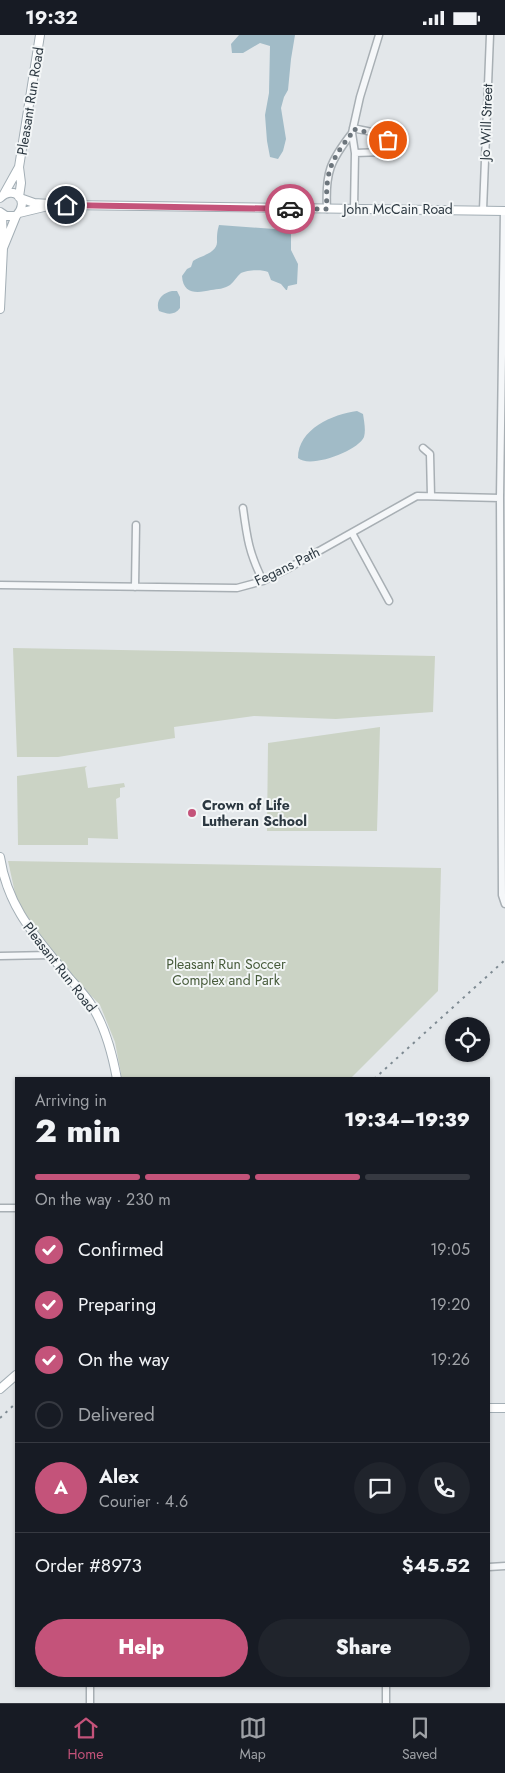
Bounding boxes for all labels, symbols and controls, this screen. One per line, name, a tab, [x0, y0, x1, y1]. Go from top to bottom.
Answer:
text: 19:32	[25, 4, 78, 31]
street label: Pleasant Run Road	[12, 46, 48, 156]
street label: Jo Will Street	[475, 83, 497, 163]
pin	[367, 119, 409, 161]
icon: bag	[374, 126, 402, 154]
pin	[45, 184, 87, 226]
courier	[265, 184, 315, 234]
icon: home	[52, 191, 80, 219]
icon: car	[276, 195, 304, 223]
street label: John McCain Road	[341, 199, 453, 219]
street label: Fegans Path	[251, 542, 323, 590]
place label: Crown of Life Lutheran School	[202, 795, 307, 831]
marker: Crown of Life Lutheran School	[186, 807, 198, 819]
street label: Pleasant Run Road	[19, 918, 101, 1016]
park label: Pleasant Run Soccer Complex and Park	[166, 954, 286, 990]
map controls	[445, 1017, 490, 1062]
button: locate	[445, 1017, 490, 1062]
text: Arriving in	[35, 1089, 107, 1112]
text: 19:34–19:39	[344, 1106, 470, 1133]
text: 2 min	[35, 1108, 121, 1154]
text: On the way · 230 m	[35, 1188, 171, 1211]
icon: check	[35, 1236, 63, 1264]
text: Confirmed	[78, 1236, 164, 1263]
text: 19:05	[430, 1238, 470, 1261]
icon: check	[35, 1291, 63, 1319]
text: Preparing	[78, 1291, 156, 1318]
text: 19:20	[430, 1293, 470, 1316]
icon: check	[35, 1346, 63, 1374]
text: On the way	[78, 1346, 169, 1373]
text: 19:26	[430, 1348, 470, 1371]
text: Delivered	[78, 1401, 155, 1428]
button: chat	[354, 1462, 406, 1514]
button: phone	[418, 1462, 470, 1514]
text: Alex	[99, 1463, 139, 1490]
text: A	[54, 1474, 68, 1501]
text: Courier · 4.6	[99, 1490, 188, 1513]
text: Order #8973	[35, 1552, 142, 1579]
text: $45.52	[402, 1552, 470, 1579]
button: Help	[35, 1619, 248, 1677]
button: Share	[258, 1619, 470, 1677]
tab: Home	[68, 1714, 103, 1764]
tab: Map	[239, 1714, 267, 1764]
tab: Saved	[402, 1714, 437, 1764]

